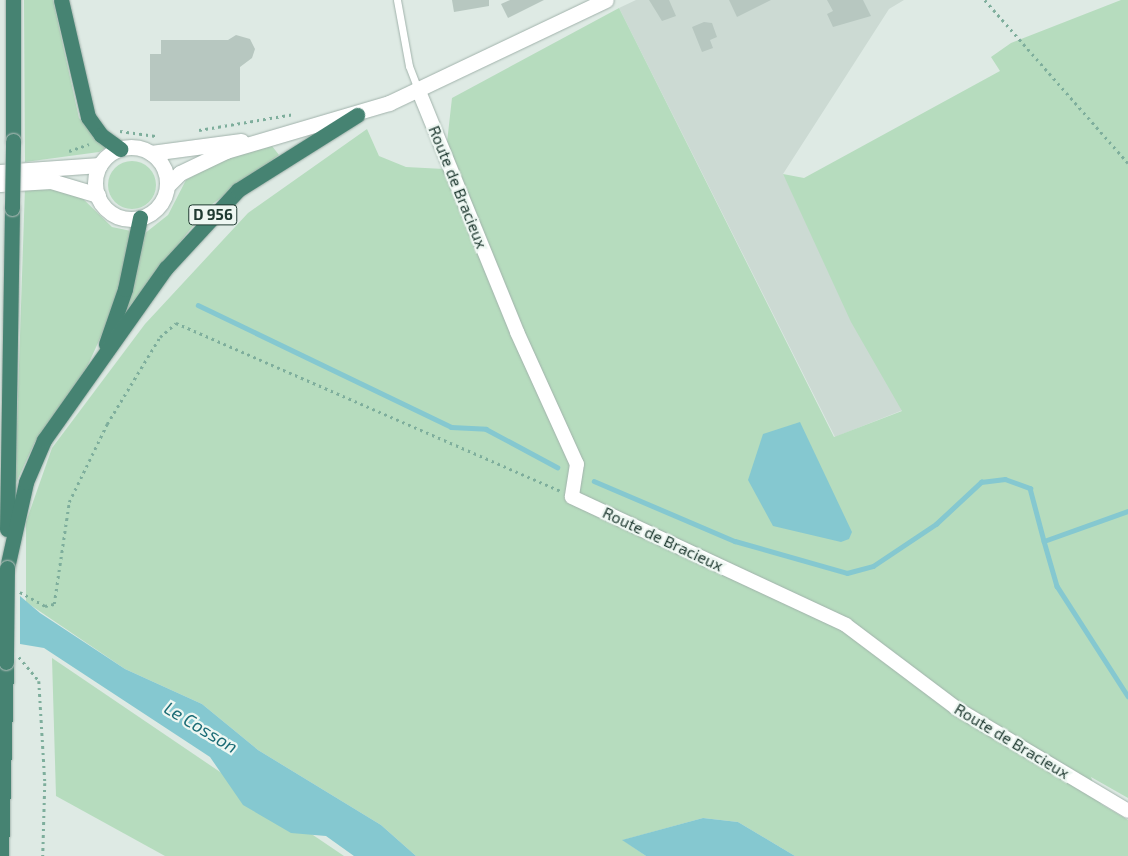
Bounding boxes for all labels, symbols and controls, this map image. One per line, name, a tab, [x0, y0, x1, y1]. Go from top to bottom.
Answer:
street label: Route de Bracieux	[425, 123, 491, 251]
road number: D 956	[188, 202, 238, 228]
street label: Route de Bracieux	[600, 503, 726, 575]
water label: Le Cosson	[160, 697, 242, 757]
street label: Route de Bracieux	[951, 699, 1073, 783]

